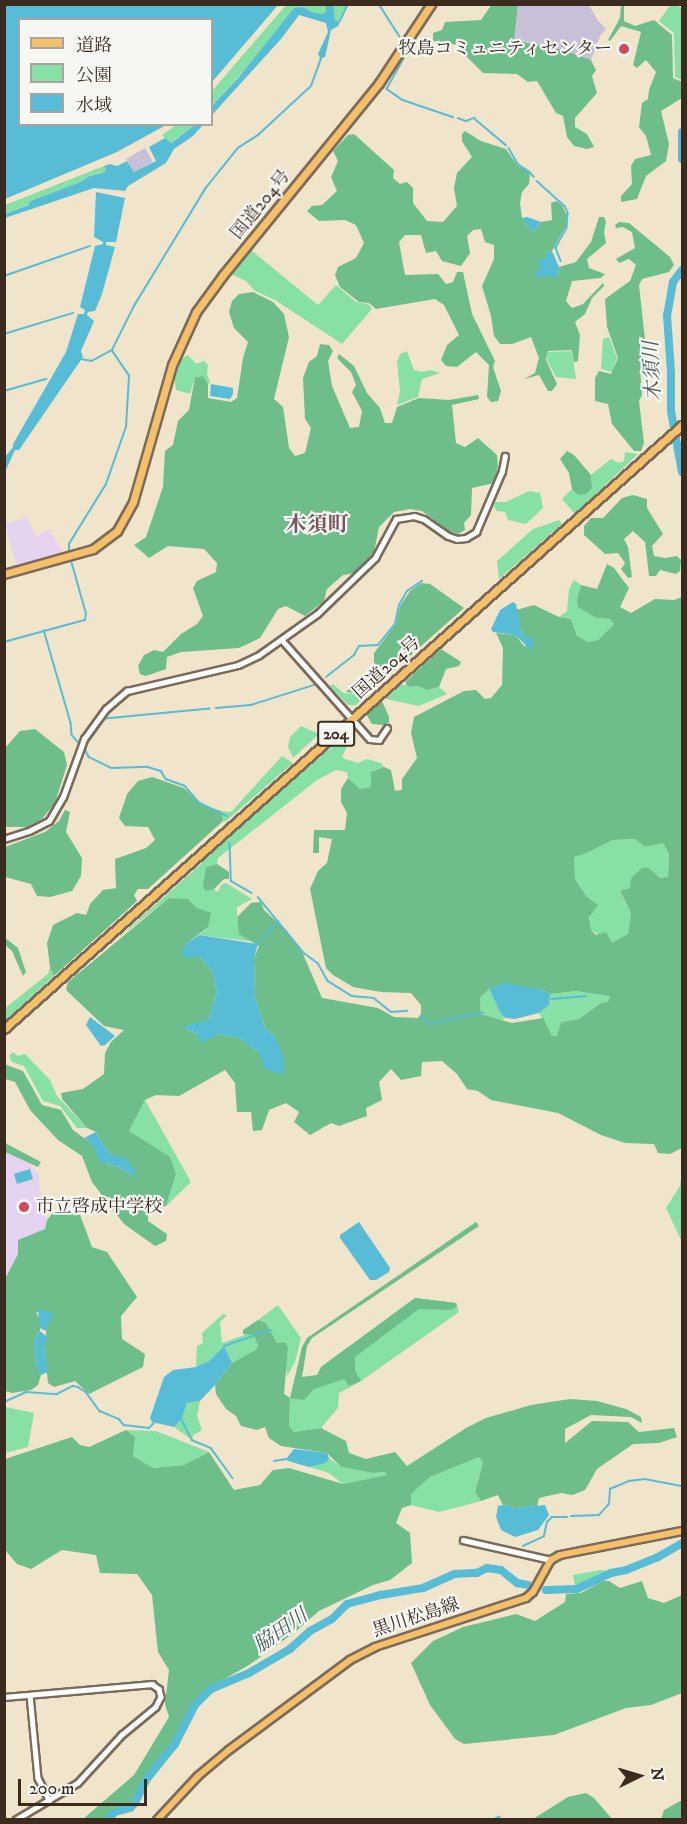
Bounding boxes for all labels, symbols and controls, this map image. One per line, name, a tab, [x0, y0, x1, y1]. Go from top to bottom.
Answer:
legend	[18, 18, 213, 126]
text: 道路	[76, 35, 112, 57]
place label: 牧島コミュニティセンター	[396, 38, 612, 60]
marker: 牧島コミュニティセンター	[617, 42, 631, 56]
text: 公園	[76, 65, 112, 87]
text: 水域	[76, 95, 112, 117]
street label: 国道204号	[227, 166, 295, 244]
water label: 木須川	[639, 340, 667, 402]
district label: 木須町	[286, 512, 348, 538]
street label: 国道204号	[349, 632, 425, 704]
road number: 204	[316, 721, 356, 747]
place label: 市立啓成中学校	[36, 1196, 162, 1218]
marker: 市立啓成中学校	[17, 1200, 31, 1214]
street label: 黒川松島線	[370, 1594, 462, 1642]
water label: 脇田川	[250, 1604, 312, 1658]
north arrow	[609, 1746, 669, 1806]
scale bar	[21, 1767, 150, 1805]
text: N	[646, 1767, 667, 1782]
text: 200 m	[29, 1778, 75, 1800]

